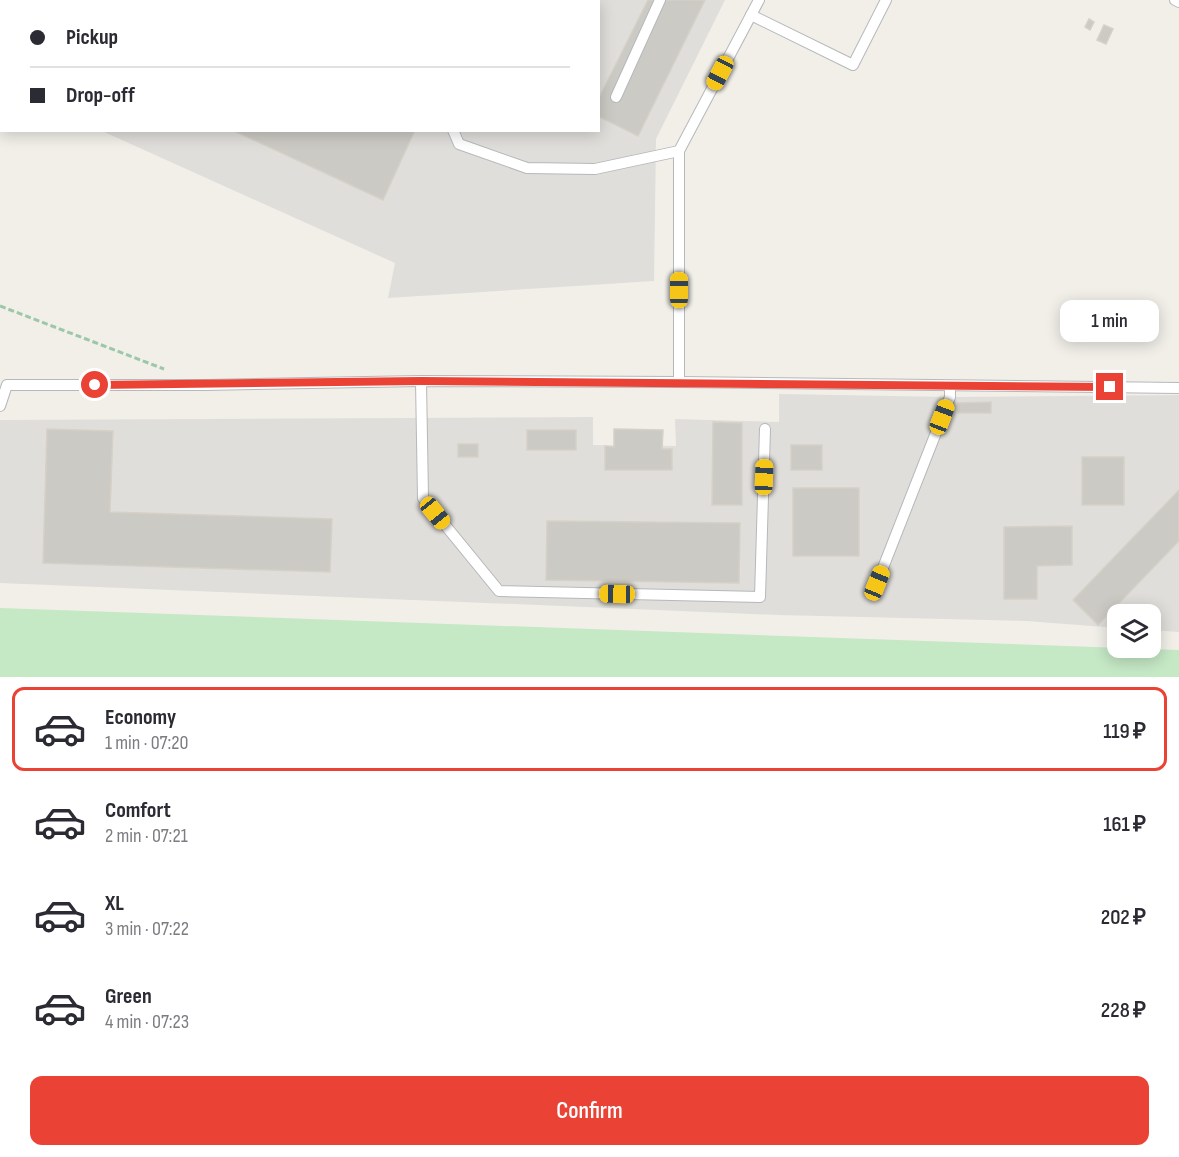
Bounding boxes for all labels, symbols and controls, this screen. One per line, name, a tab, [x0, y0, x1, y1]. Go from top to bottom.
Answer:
text: Pickup	[66, 24, 118, 51]
car	[704, 53, 736, 93]
text: Drop-off	[66, 82, 135, 109]
car	[670, 272, 688, 308]
callout: 1 min	[1060, 300, 1160, 342]
text: 1 min	[1091, 309, 1128, 333]
route start	[81, 371, 108, 398]
route end	[1096, 373, 1123, 400]
car	[927, 397, 957, 437]
car	[754, 459, 774, 495]
car	[417, 493, 453, 533]
car	[862, 563, 892, 603]
car	[599, 585, 635, 603]
map controls	[1107, 604, 1161, 658]
button: layers	[1107, 604, 1161, 658]
icon: car	[33, 702, 87, 756]
text: Economy	[105, 704, 176, 731]
text: 119 ₽	[1103, 718, 1146, 745]
text: 1 min · 07:20	[105, 731, 188, 755]
icon: car	[33, 795, 87, 849]
text: Comfort	[105, 797, 171, 824]
text: 161 ₽	[1103, 811, 1146, 838]
text: 2 min · 07:21	[105, 824, 188, 848]
icon: car	[33, 888, 87, 942]
text: XL	[105, 890, 124, 917]
text: 202 ₽	[1101, 904, 1146, 931]
text: 3 min · 07:22	[105, 917, 189, 941]
icon: car	[33, 981, 87, 1035]
text: Green	[105, 983, 152, 1010]
text: 228 ₽	[1101, 997, 1146, 1024]
text: 4 min · 07:23	[105, 1010, 189, 1034]
button: Confirm	[30, 1076, 1149, 1145]

